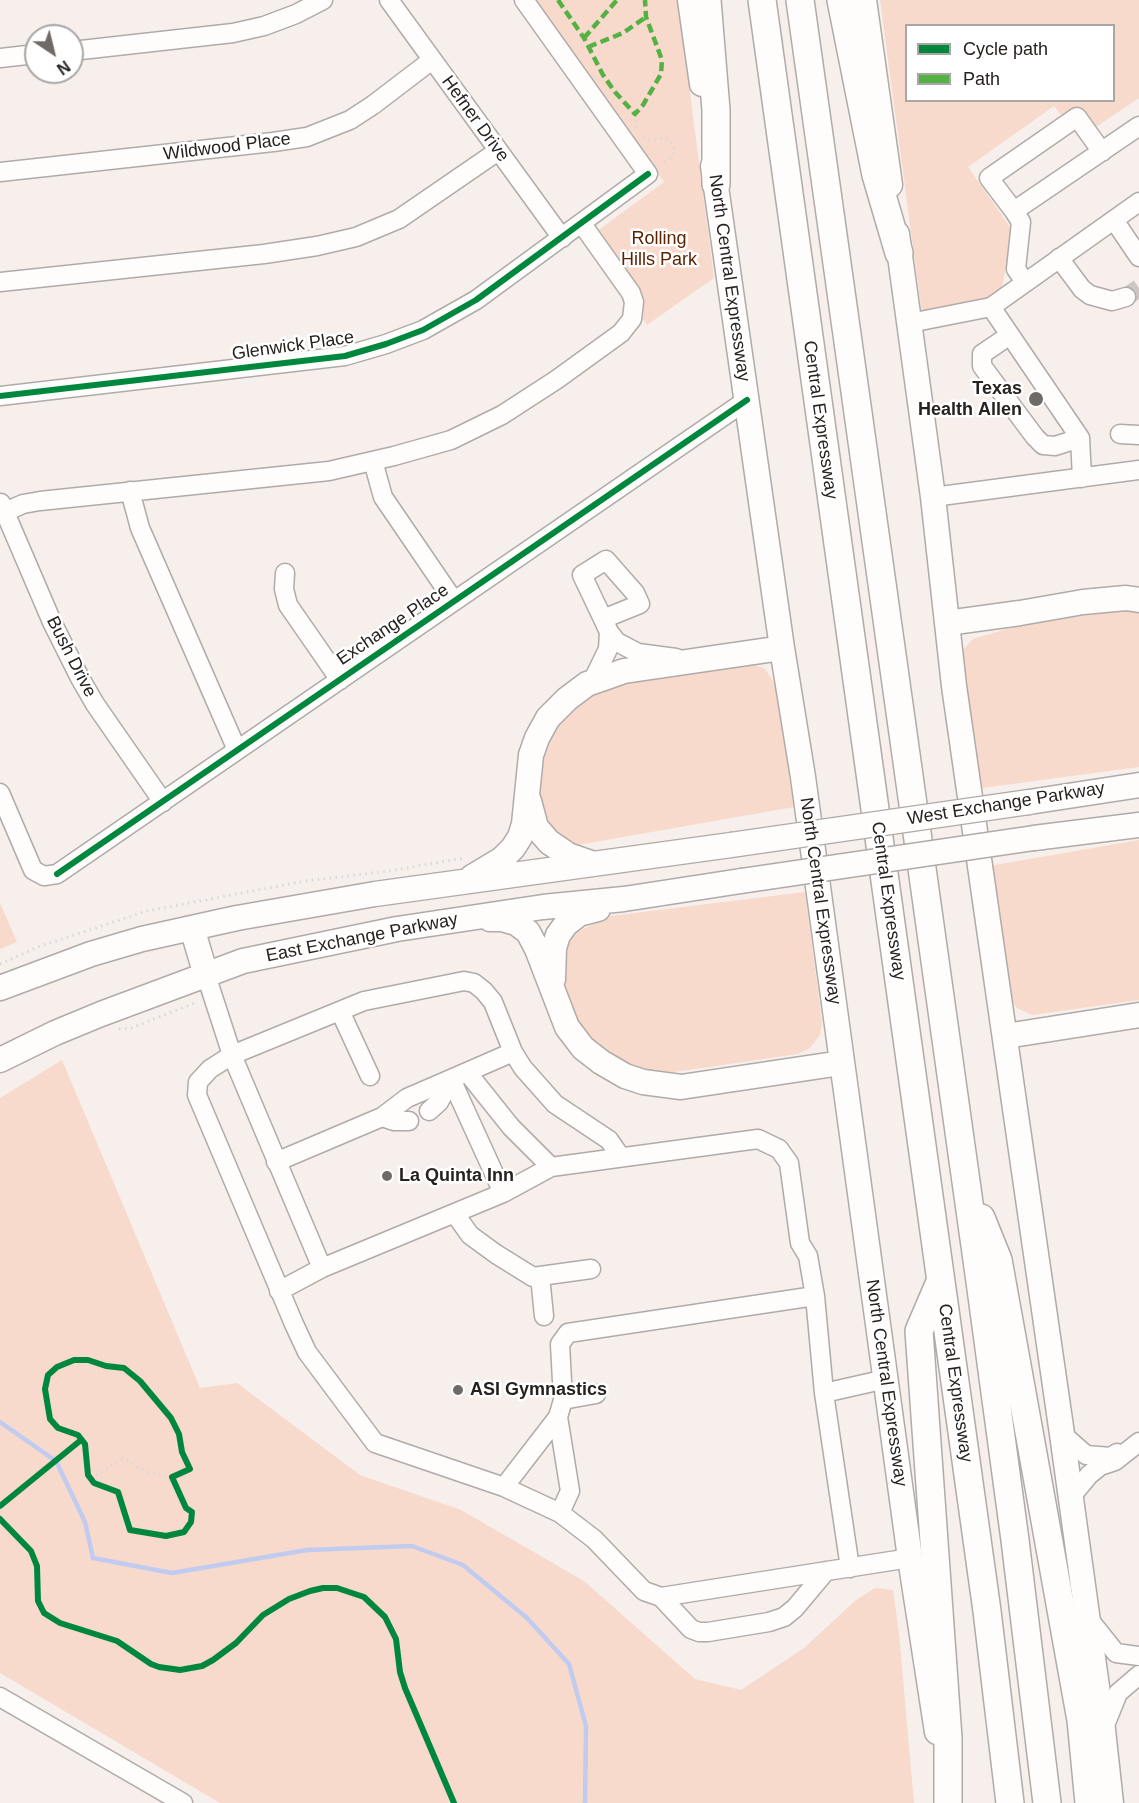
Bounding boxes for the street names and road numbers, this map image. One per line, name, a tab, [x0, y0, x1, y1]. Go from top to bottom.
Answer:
street label: Hefner Drive	[437, 72, 513, 166]
street label: Wildwood Place	[162, 128, 292, 166]
street label: North Central Expressway	[704, 173, 754, 383]
street label: Glenwick Place	[231, 327, 355, 365]
street label: Central Expressway	[798, 339, 842, 501]
street label: Exchange Place	[333, 580, 453, 670]
street label: Bush Drive	[41, 613, 101, 701]
street label: West Exchange Parkway	[906, 778, 1106, 830]
street label: North Central Expressway	[795, 796, 845, 1006]
street label: Central Expressway	[866, 820, 910, 982]
street label: East Exchange Parkway	[264, 909, 460, 967]
street label: North Central Expressway	[861, 1278, 911, 1488]
street label: Central Expressway	[933, 1302, 977, 1464]

